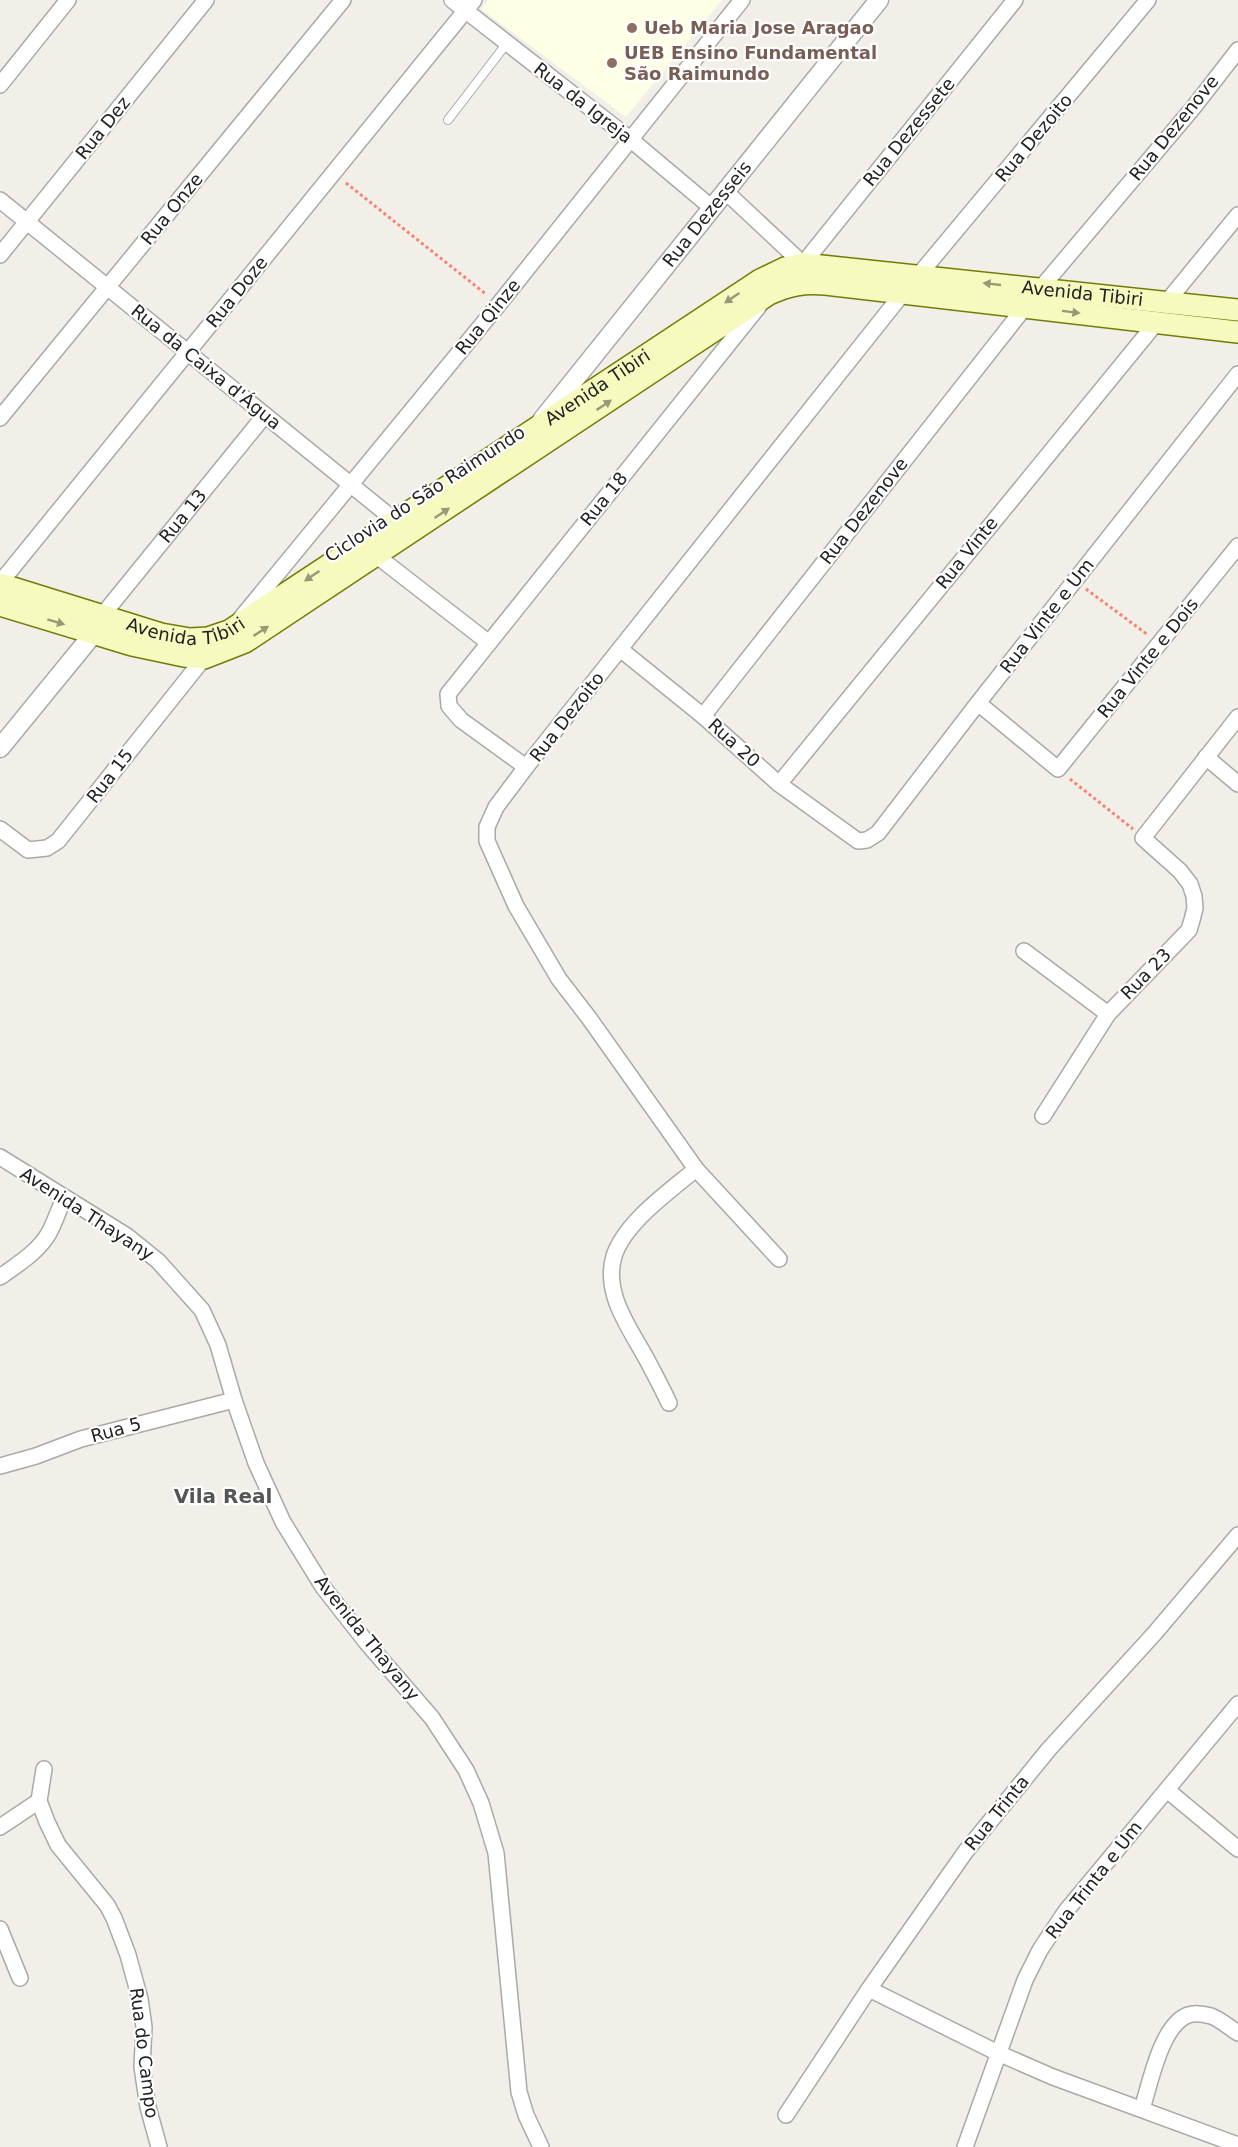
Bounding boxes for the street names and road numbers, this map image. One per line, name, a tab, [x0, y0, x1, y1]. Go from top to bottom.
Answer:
street label: Rua da Igreja	[530, 58, 637, 147]
street label: Rua Dezenove	[1125, 71, 1223, 185]
street label: Rua Dezessete	[859, 73, 959, 190]
street label: Rua Dezoito	[991, 89, 1076, 186]
street label: Rua Dez	[71, 92, 134, 163]
street label: Rua Dezesseis	[658, 157, 756, 271]
street label: Rua Onze	[136, 169, 207, 249]
street label: Rua Doze	[202, 252, 272, 331]
street label: Rua Qinze	[451, 275, 524, 359]
street label: Avenida Tibiri	[1021, 276, 1144, 310]
street label: Rua da Caixa d'Água	[127, 300, 285, 433]
street label: Avenida Tibiri	[541, 345, 654, 429]
street label: Ciclovia do São Raimundo	[321, 421, 529, 566]
street label: Rua Dezenove	[815, 453, 912, 568]
street label: Rua 18	[576, 468, 632, 530]
street label: Rua 13	[155, 485, 210, 547]
street label: Rua Vinte	[931, 513, 1002, 593]
street label: Rua Vinte e Um	[995, 554, 1098, 677]
street label: Rua Vinte e Dois	[1093, 594, 1202, 722]
street label: Avenida Tibiri	[124, 613, 249, 649]
street label: Rua Dezoito	[525, 668, 608, 766]
street label: Rua 20	[704, 714, 765, 771]
street label: Rua 15	[82, 744, 137, 807]
street label: Rua 23	[1116, 944, 1175, 1004]
street label: Avenida Thayany	[17, 1163, 158, 1265]
street label: Rua 5	[88, 1413, 143, 1446]
street label: Avenida Thayany	[311, 1571, 424, 1705]
street label: Rua Trinta	[960, 1771, 1033, 1854]
street label: Rua Trinta e Um	[1041, 1817, 1146, 1943]
street label: Rua do Campo	[126, 1986, 163, 2120]

